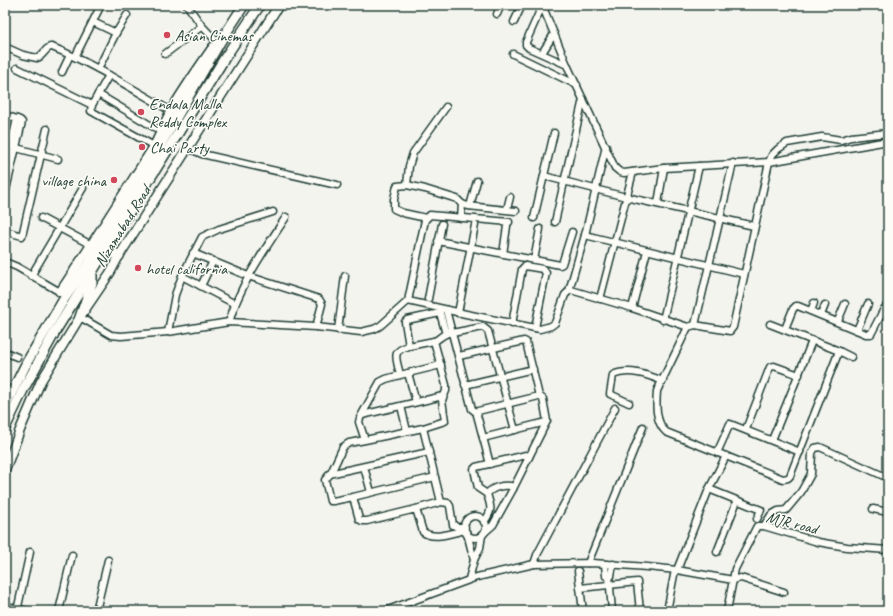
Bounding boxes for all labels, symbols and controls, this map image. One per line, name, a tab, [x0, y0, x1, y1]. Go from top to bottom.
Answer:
place label: Asian Cinemas	[175, 26, 254, 46]
marker: Asian Cinemas	[162, 30, 172, 40]
place label: Endala Malla Reddy Complex	[149, 94, 228, 132]
marker: Endala Malla Reddy Complex	[136, 107, 146, 117]
place label: Chai Party	[150, 138, 210, 158]
marker: Chai Party	[137, 142, 147, 152]
place label: village china	[41, 171, 108, 191]
marker: village china	[109, 175, 119, 185]
street label: Nizamabad Road	[90, 180, 157, 271]
place label: hotel california	[146, 259, 228, 279]
marker: hotel california	[133, 263, 143, 273]
street label: MJR road	[764, 507, 822, 540]

